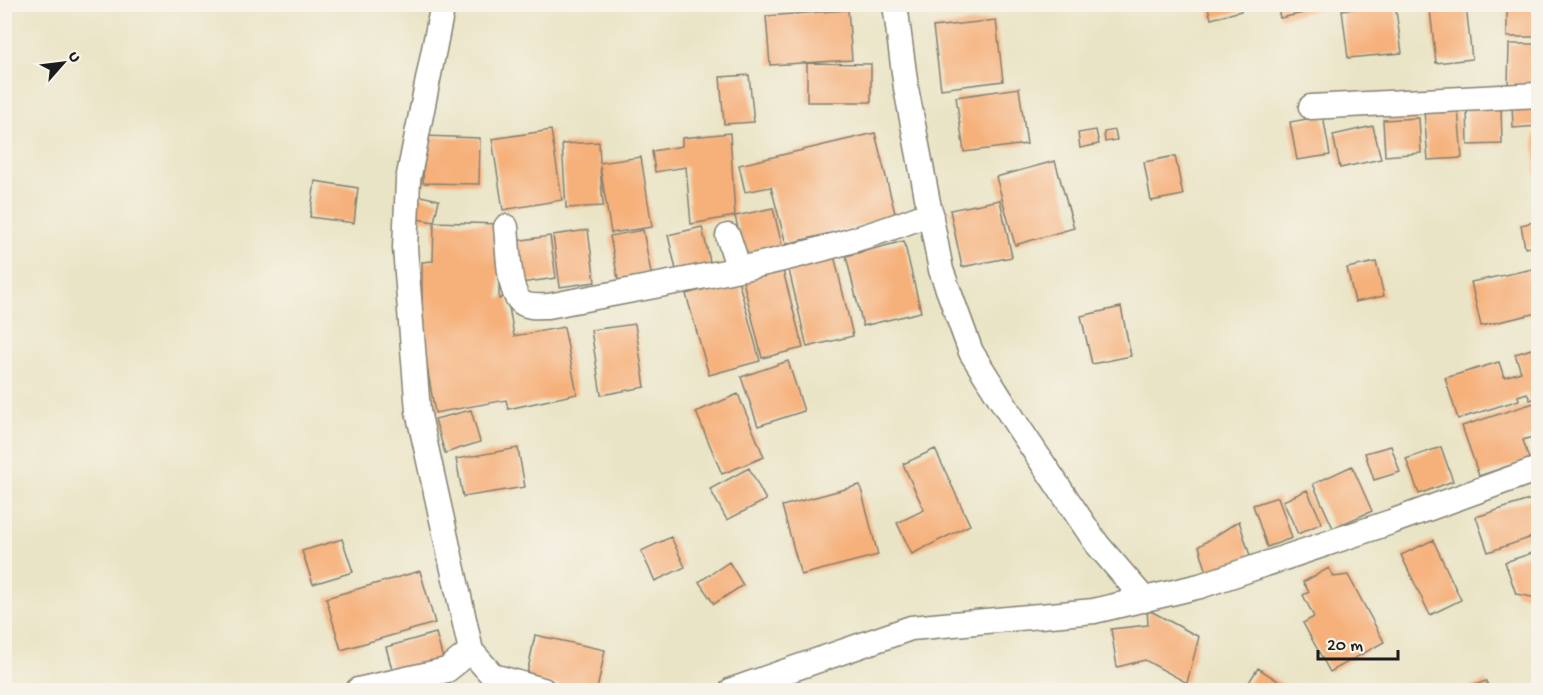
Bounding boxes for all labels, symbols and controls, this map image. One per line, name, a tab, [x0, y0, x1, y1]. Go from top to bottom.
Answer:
north arrow	[33, 33, 93, 93]
text: U	[63, 49, 84, 67]
scale bar	[1318, 623, 1398, 661]
text: 20 m	[1327, 636, 1363, 657]

